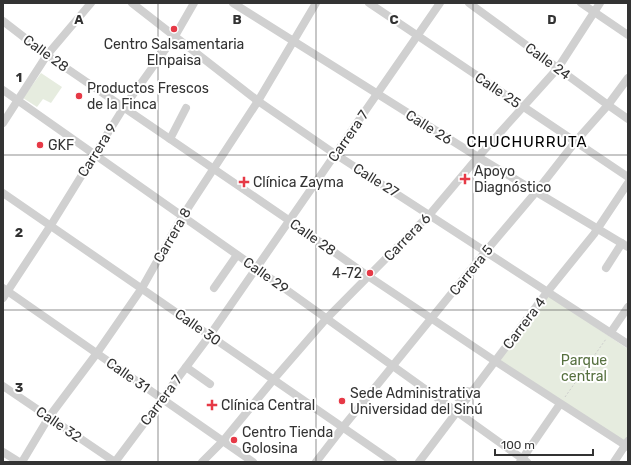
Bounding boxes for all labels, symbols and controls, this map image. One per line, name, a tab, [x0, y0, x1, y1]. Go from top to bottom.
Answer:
text: A	[74, 12, 84, 27]
text: B	[232, 12, 242, 27]
text: C	[389, 12, 399, 27]
text: D	[547, 12, 557, 27]
marker: Centro Salsamentaria Elnpaisa	[169, 24, 179, 34]
street label: Calle 28	[20, 31, 72, 76]
place label: Centro Salsamentaria Elnpaisa	[104, 36, 244, 69]
street label: Calle 24	[522, 39, 574, 84]
street label: Calle 25	[472, 69, 524, 112]
text: 1	[16, 70, 22, 85]
place label: Productos Frescos de la Finca	[87, 80, 209, 113]
marker: Productos Frescos de la Finca	[74, 91, 84, 101]
street label: Calle 26	[402, 106, 455, 148]
street label: Carrera 7	[325, 107, 372, 165]
street label: Carrera 9	[74, 120, 121, 180]
district label: CHUCHURRUTA	[466, 133, 588, 151]
place label: GKF	[48, 137, 74, 154]
marker: GKF	[35, 140, 45, 150]
street label: Calle 27	[350, 160, 402, 201]
place label: Apoyo Diagnóstico	[474, 163, 551, 196]
marker: Apoyo Diagnóstico	[459, 173, 471, 185]
place label: Clínica Zayma	[253, 174, 344, 191]
marker: Clínica Zayma	[238, 176, 250, 188]
street label: Carrera 8	[150, 205, 195, 266]
street label: Carrera 6	[380, 210, 434, 265]
street label: Calle 28	[286, 215, 339, 259]
text: 2	[15, 225, 23, 240]
street label: Carrera 5	[446, 242, 497, 299]
street label: Calle 29	[240, 254, 292, 297]
place label: 4-72	[332, 265, 362, 282]
marker: 4-72	[365, 268, 375, 278]
street label: Carrera 4	[499, 294, 550, 353]
street label: Calle 30	[171, 305, 224, 349]
park label: Parque central	[561, 352, 607, 385]
street label: Calle 31	[103, 354, 153, 397]
street label: Carrera 7	[137, 372, 186, 429]
text: 3	[15, 380, 24, 395]
place label: Sede Administrativa Universidad del Sinú	[350, 385, 483, 418]
marker: Sede Administrativa Universidad del Sinú	[337, 396, 347, 406]
place label: Clínica Central	[221, 397, 315, 414]
marker: Clínica Central	[206, 399, 218, 411]
street label: Calle 32	[33, 403, 85, 446]
place label: Centro Tienda Golosina	[242, 424, 333, 457]
scale bar	[495, 431, 593, 457]
marker: Centro Tienda Golosina	[229, 435, 239, 445]
text: 100 m	[501, 438, 535, 452]

